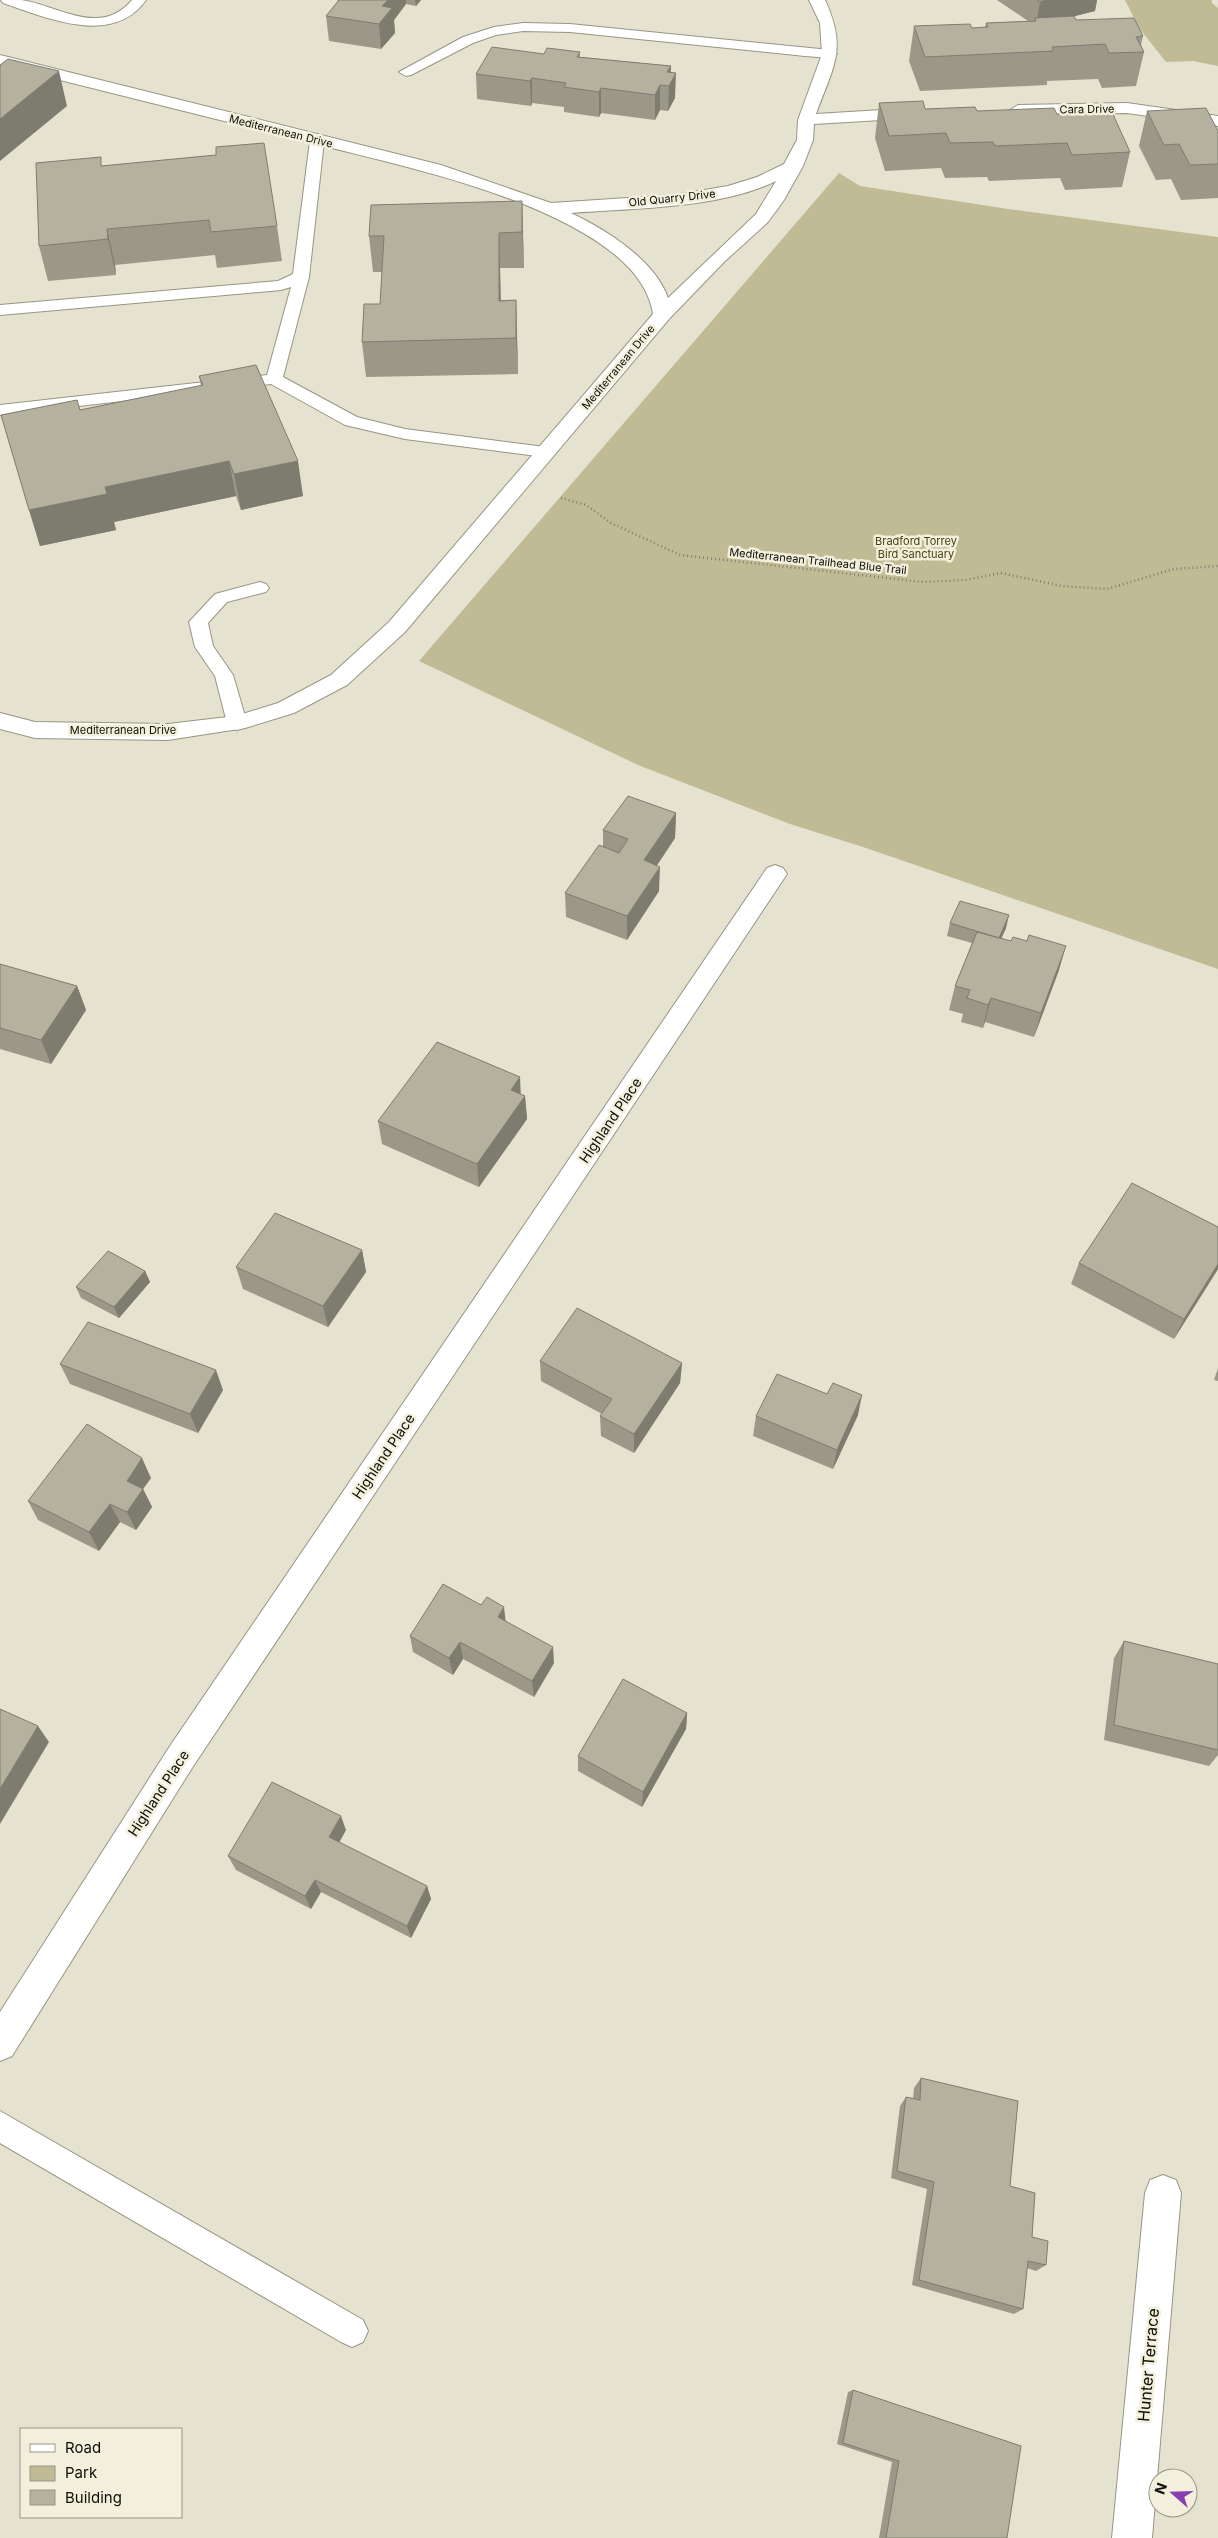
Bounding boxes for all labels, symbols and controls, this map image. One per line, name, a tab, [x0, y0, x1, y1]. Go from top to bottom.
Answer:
street label: Cara Drive	[1059, 102, 1115, 116]
street label: Mediterranean Drive	[228, 111, 334, 151]
street label: Old Quarry Drive	[628, 186, 716, 210]
street label: Mediterranean Drive	[578, 322, 658, 412]
park label: Bradford Torrey Bird Sanctuary	[875, 534, 957, 561]
street label: Mediterranean Trailhead Blue Trail	[729, 545, 907, 577]
street label: Mediterranean Drive	[70, 723, 176, 737]
street label: Highland Place	[575, 1074, 645, 1166]
street label: Highland Place	[348, 1410, 418, 1502]
street label: Highland Place	[124, 1747, 192, 1839]
street label: Hunter Terrace	[1133, 2307, 1163, 2423]
legend	[20, 2428, 182, 2518]
text: Road	[65, 2438, 101, 2457]
text: Park	[65, 2463, 98, 2482]
north arrow	[1148, 2468, 1198, 2518]
text: N	[1151, 2480, 1170, 2496]
text: Building	[65, 2488, 122, 2507]

